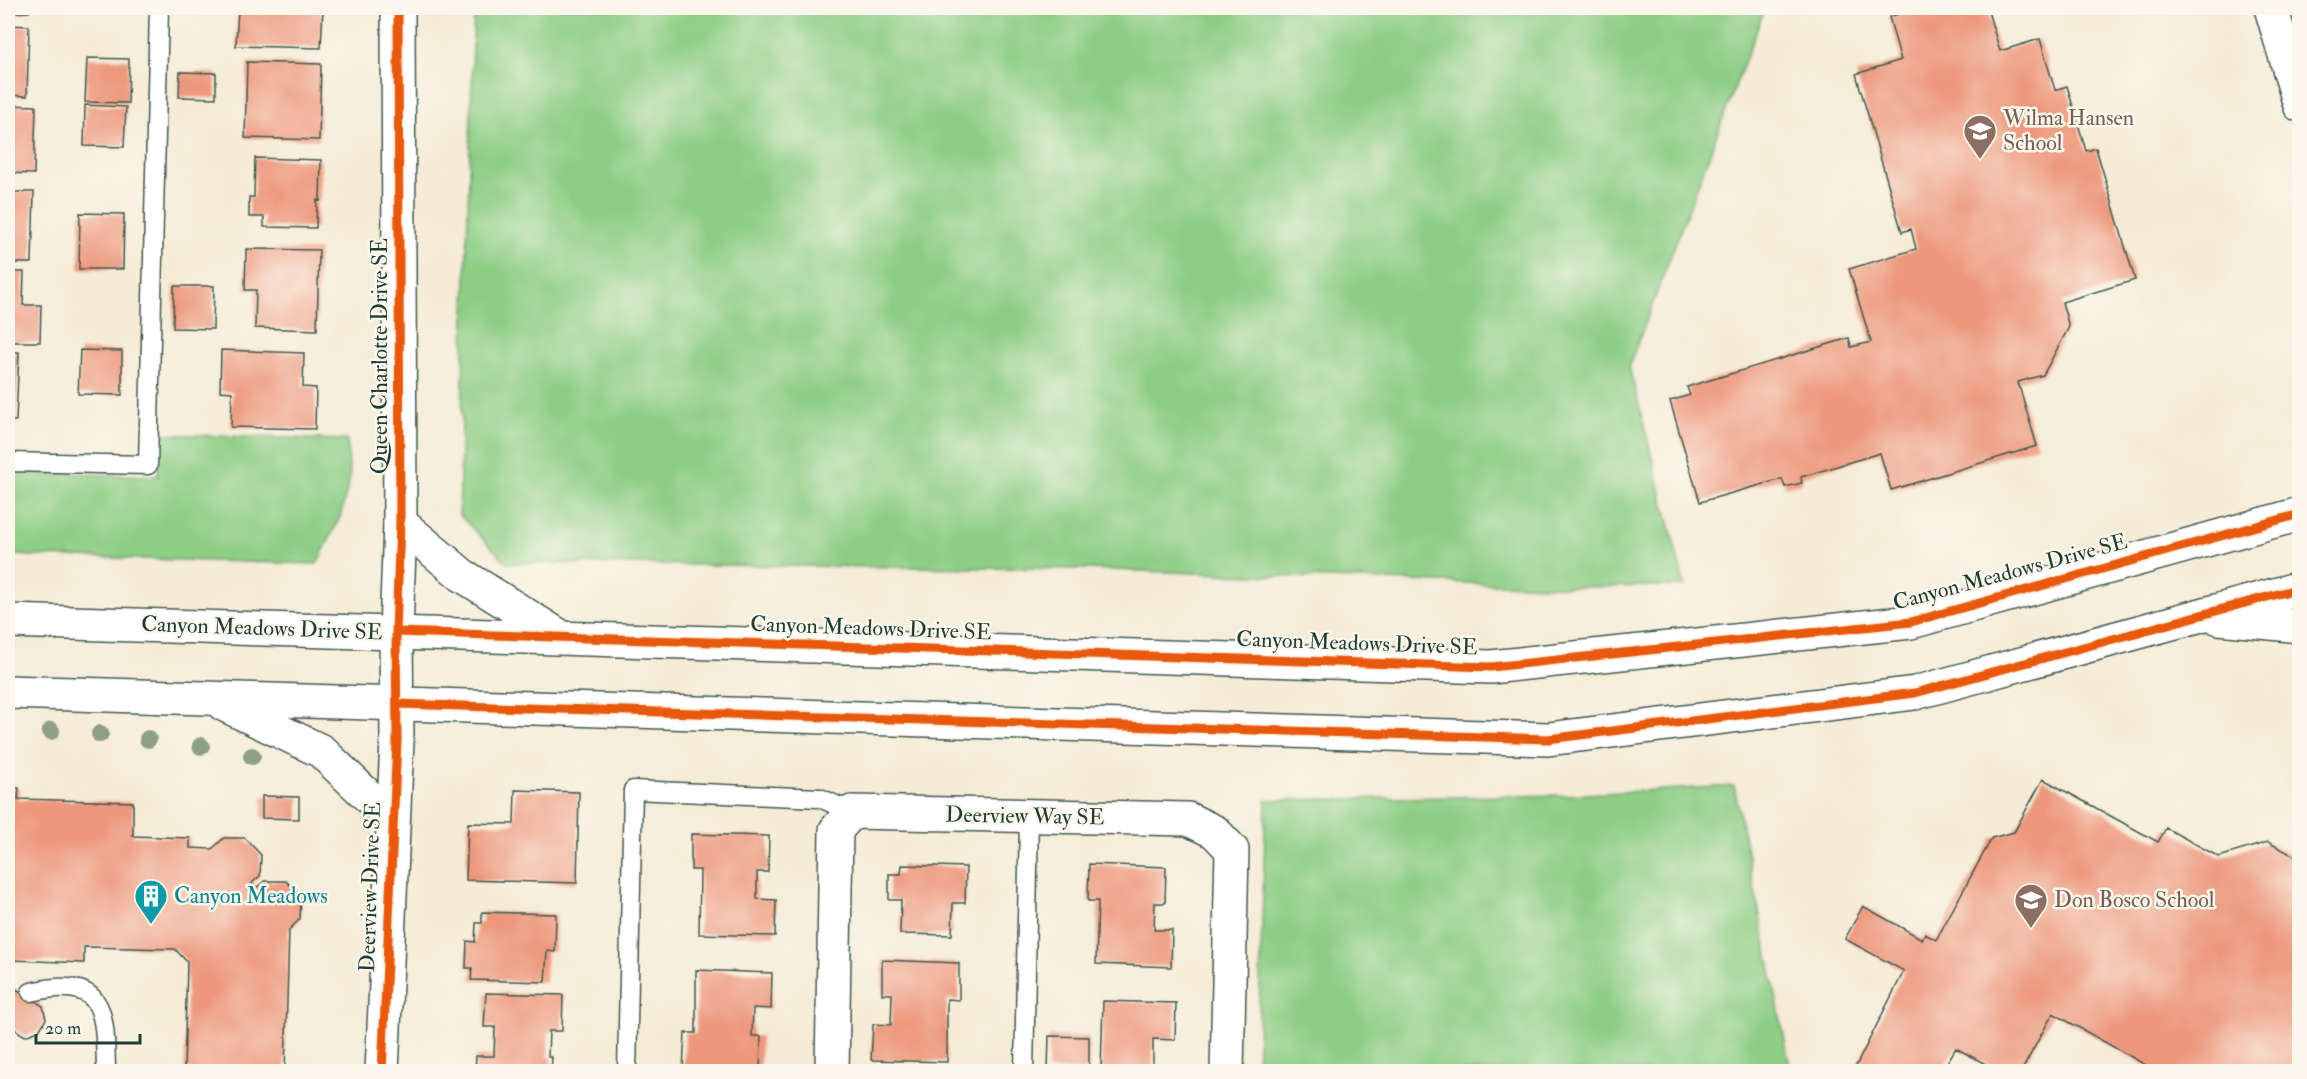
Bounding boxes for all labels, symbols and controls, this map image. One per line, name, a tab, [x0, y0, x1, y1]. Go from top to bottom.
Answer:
place label: Wilma Hansen School	[2002, 104, 2134, 157]
school or university icon: Wilma Hansen School	[1962, 113, 1998, 160]
street label: Queen Charlotte Drive SE	[366, 238, 394, 474]
street label: Canyon Meadows Drive SE	[1890, 527, 2130, 617]
street label: Canyon Meadows Drive SE	[141, 610, 383, 646]
street label: Canyon Meadows Drive SE	[750, 610, 992, 646]
street label: Canyon Meadows Drive SE	[1236, 625, 1478, 661]
street label: Deerview Drive SE	[353, 801, 387, 973]
street label: Deerview Way SE	[945, 801, 1105, 831]
building icon: Canyon Meadows	[133, 878, 169, 925]
place label: Canyon Meadows	[174, 882, 328, 910]
school or university icon: Don Bosco School	[2013, 882, 2049, 929]
place label: Don Bosco School	[2054, 886, 2215, 914]
scale bar	[36, 1007, 140, 1045]
text: 20 m	[45, 1017, 81, 1040]

